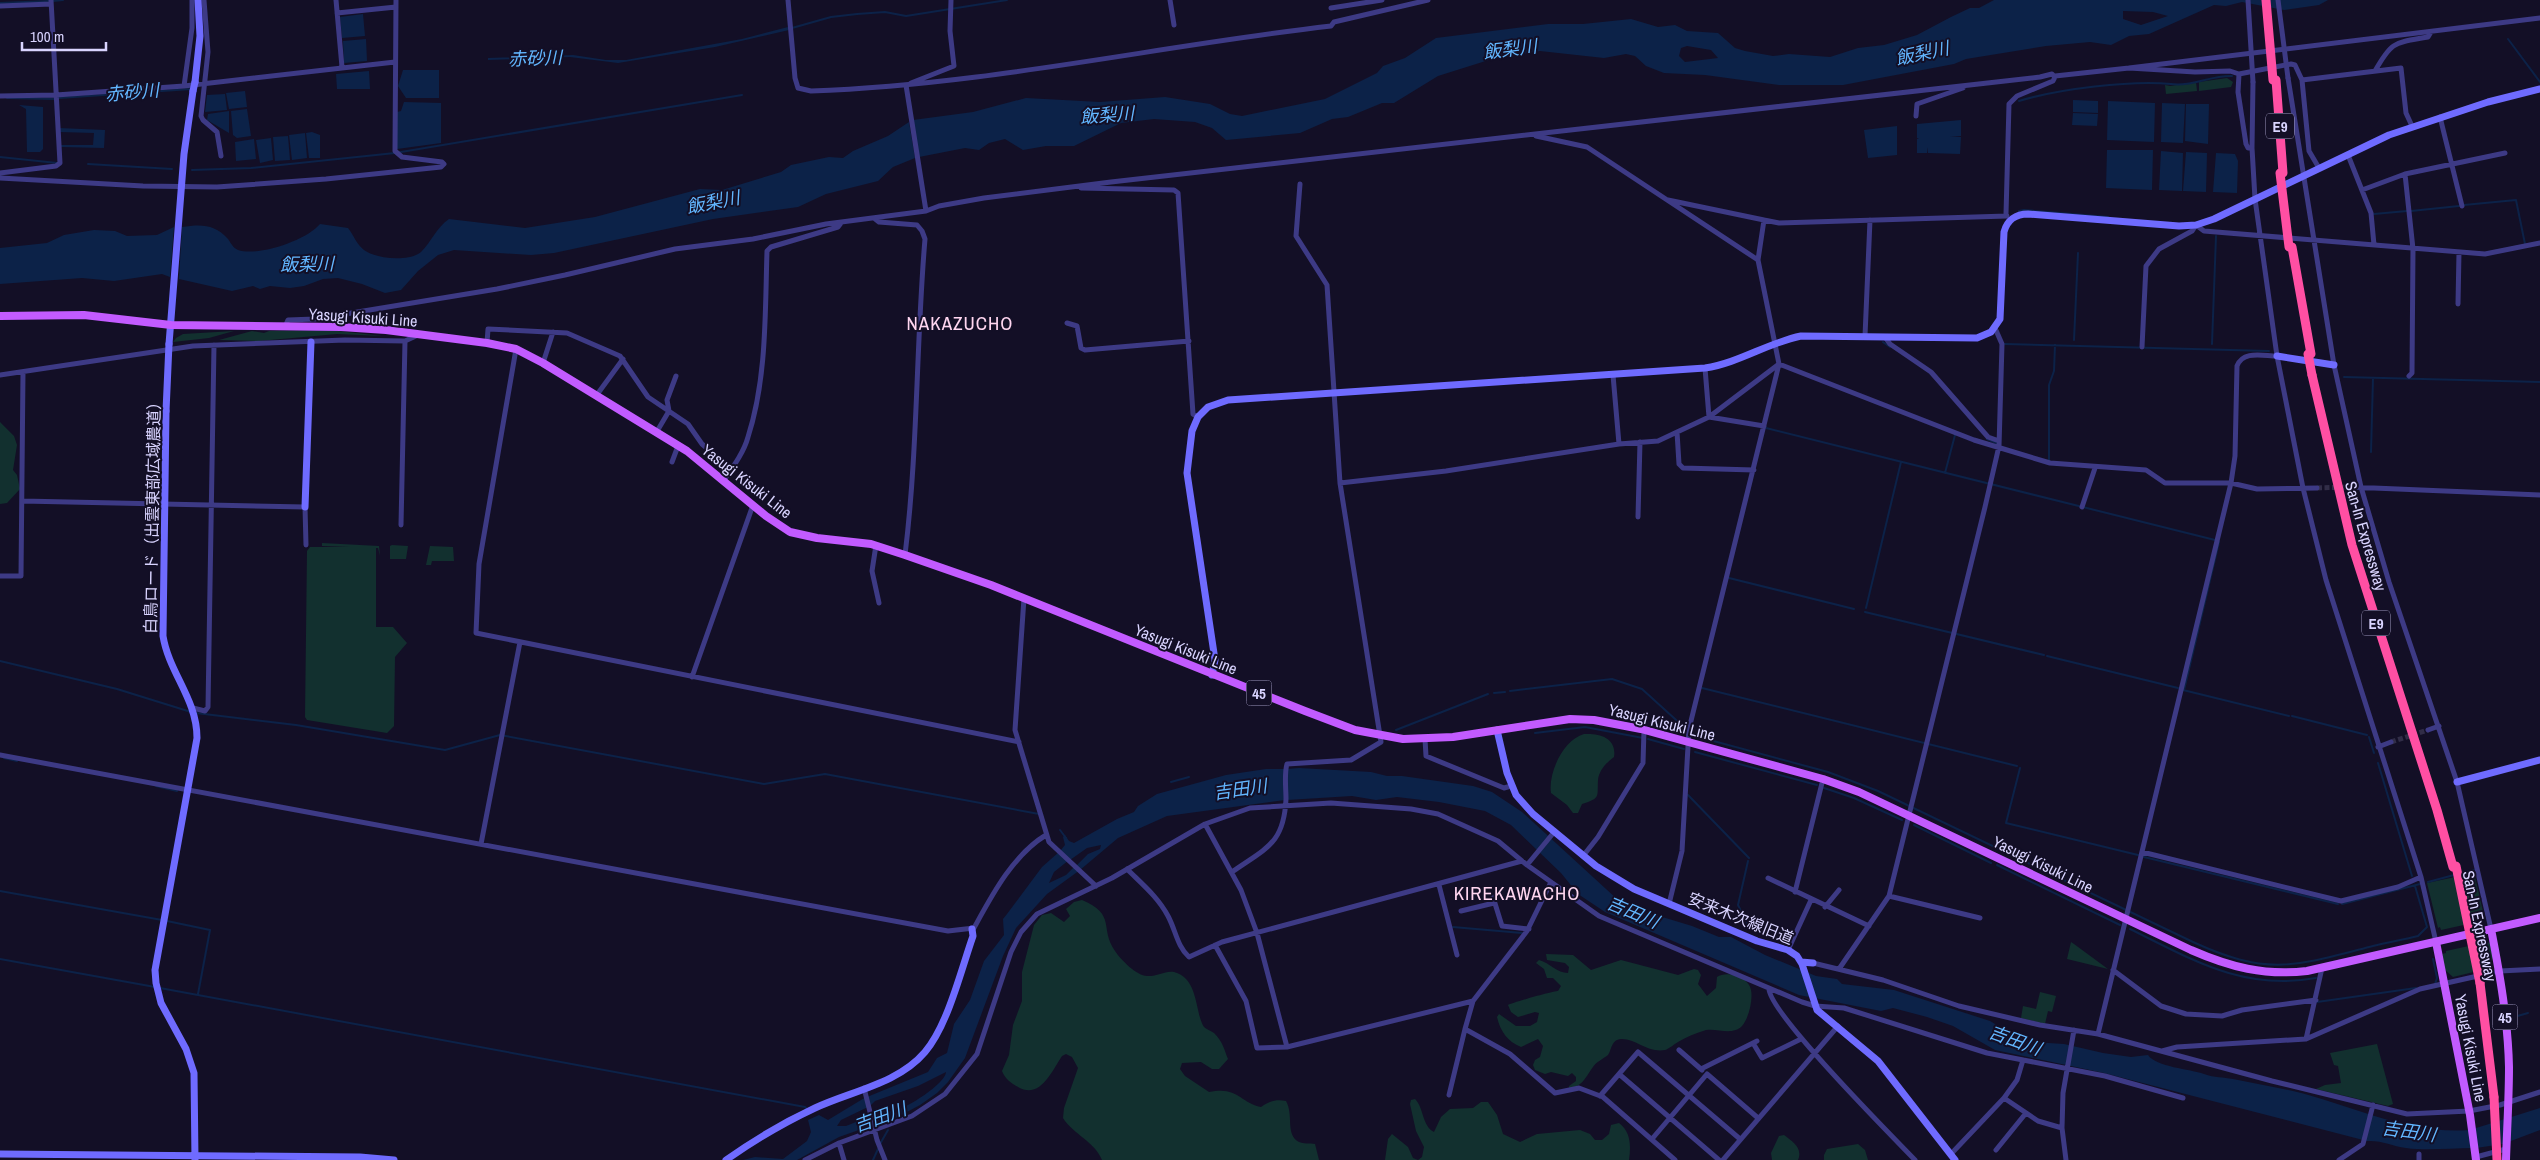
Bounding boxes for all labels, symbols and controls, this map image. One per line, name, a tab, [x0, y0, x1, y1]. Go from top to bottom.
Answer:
scale bar	[22, 20, 106, 52]
text: 100 m	[30, 26, 64, 47]
water label: 飯梨川	[1482, 33, 1540, 65]
water label: 飯梨川	[1893, 35, 1953, 71]
water label: 赤砂川	[508, 44, 564, 71]
water label: 赤砂川	[104, 77, 162, 107]
water label: 飯梨川	[1079, 101, 1137, 129]
road number: E9	[2266, 114, 2294, 138]
water label: 飯梨川	[684, 184, 744, 219]
water label: 飯梨川	[280, 251, 336, 277]
street label: Yasugi Kisuki Line	[308, 302, 418, 332]
district label: NAKAZUCHO	[907, 310, 1013, 336]
street label: 白鳥ロード（出雲東部広域農道）	[139, 394, 165, 634]
street label: Yasugi Kisuki Line	[697, 439, 797, 523]
street label: San-In Expressway	[2340, 479, 2392, 594]
road number: E9	[2362, 610, 2390, 636]
street label: Yasugi Kisuki Line	[1131, 618, 1241, 680]
road number: 45	[1246, 680, 1272, 706]
street label: Yasugi Kisuki Line	[1606, 698, 1718, 746]
water label: 吉田川	[1212, 773, 1270, 805]
street label: Yasugi Kisuki Line	[1989, 830, 2097, 898]
street label: San-In Expressway	[2457, 868, 2503, 984]
district label: KIREKAWACHO	[1454, 880, 1580, 906]
street label: 安来木次線旧道	[1685, 887, 1797, 949]
water label: 吉田川	[1603, 890, 1665, 935]
street label: Yasugi Kisuki Line	[2450, 992, 2492, 1104]
road number: 45	[2492, 1004, 2518, 1030]
water label: 吉田川	[1985, 1019, 2047, 1062]
water label: 吉田川	[850, 1095, 912, 1138]
water label: 吉田川	[2381, 1115, 2439, 1147]

